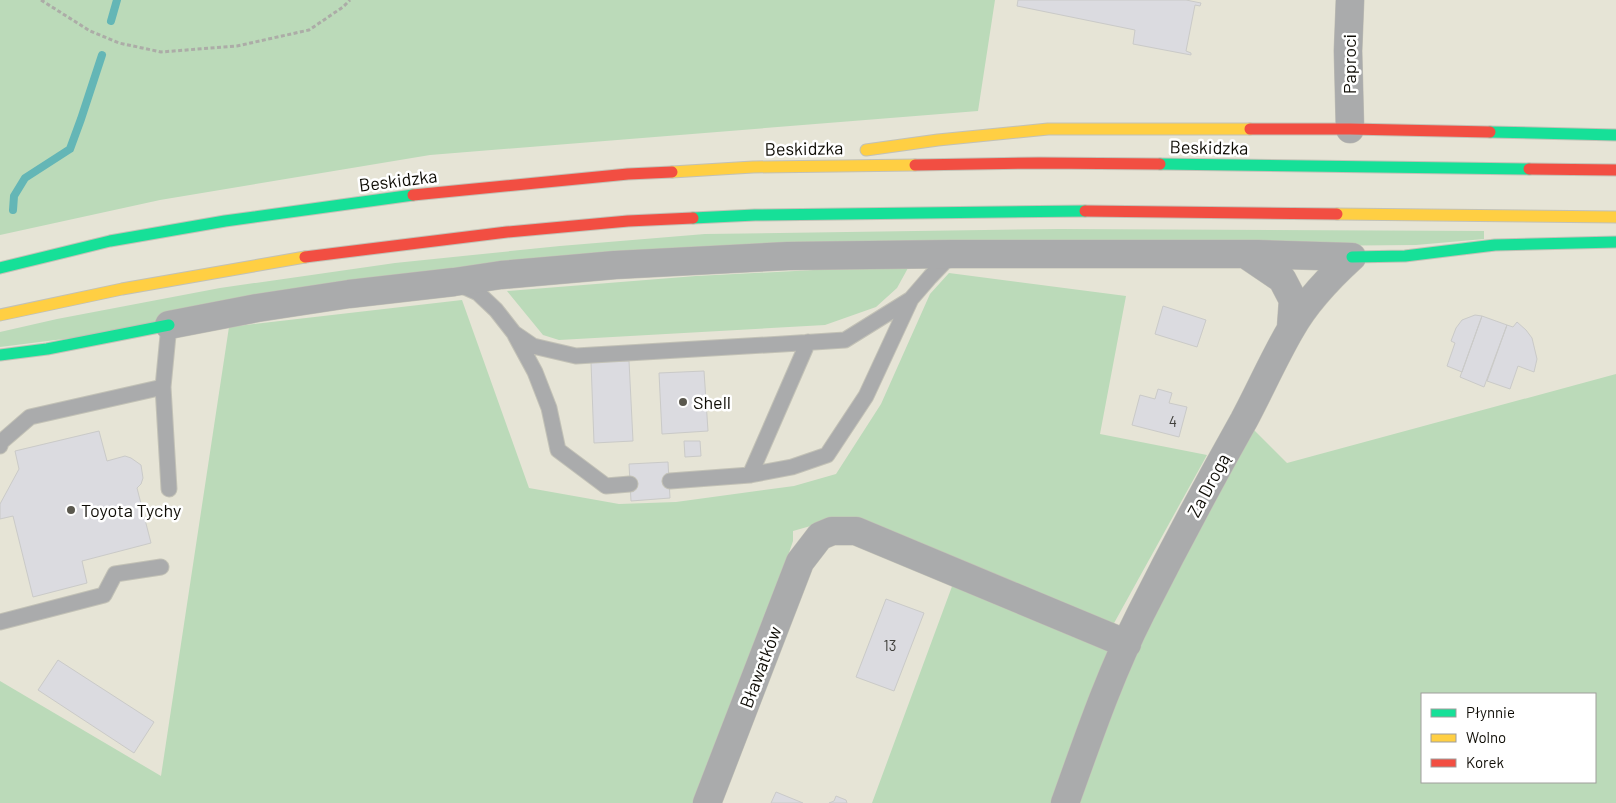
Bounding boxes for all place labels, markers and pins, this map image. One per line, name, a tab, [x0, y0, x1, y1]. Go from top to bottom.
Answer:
place label: Shell	[693, 391, 731, 413]
marker: Shell	[677, 396, 689, 408]
place label: Toyota Tychy	[81, 499, 181, 521]
marker: Toyota Tychy	[65, 504, 77, 516]

